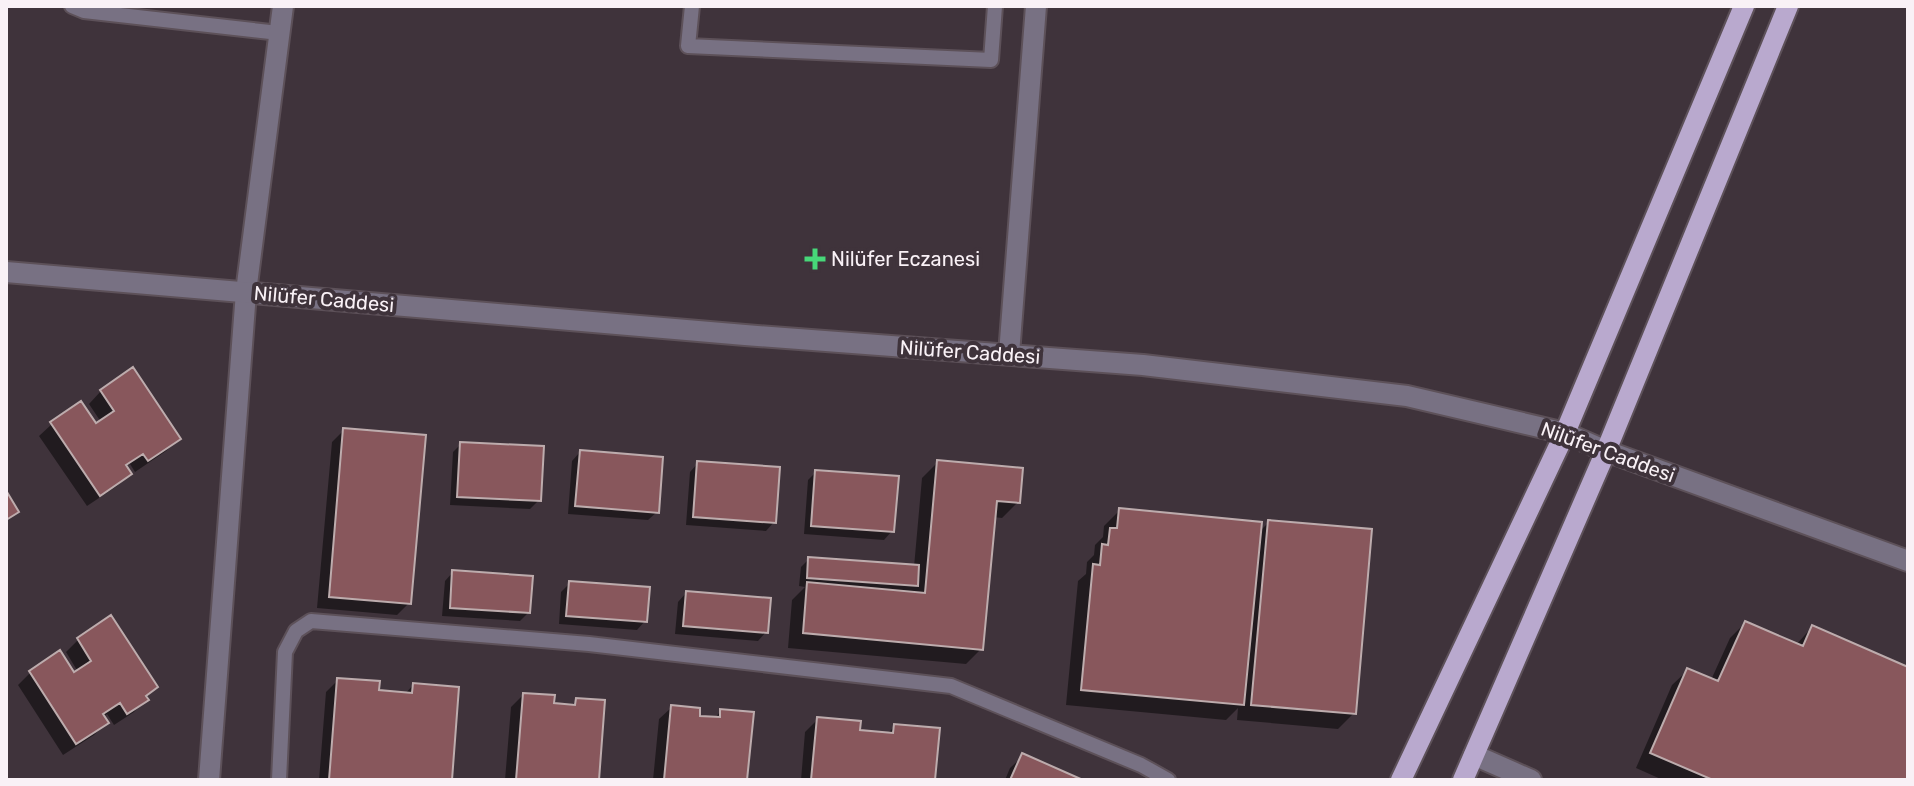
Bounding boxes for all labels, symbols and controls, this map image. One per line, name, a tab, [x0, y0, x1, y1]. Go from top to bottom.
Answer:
place label: Nilüfer Eczanesi	[831, 247, 980, 271]
marker: Nilüfer Eczanesi	[806, 250, 824, 268]
street label: Nilüfer Caddesi	[253, 281, 395, 317]
street label: Nilüfer Caddesi	[899, 335, 1041, 369]
street label: Nilüfer Caddesi	[1538, 417, 1678, 487]

